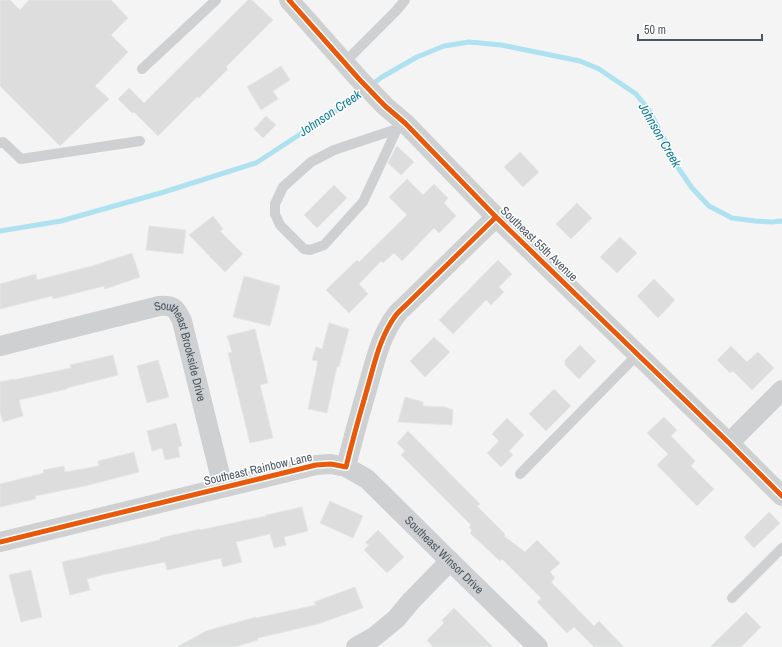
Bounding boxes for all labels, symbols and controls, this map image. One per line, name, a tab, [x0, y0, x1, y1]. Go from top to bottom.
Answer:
scale bar	[638, 16, 762, 42]
text: 50 m	[644, 22, 666, 38]
water label: Johnson Creek	[295, 86, 365, 141]
water label: Johnson Creek	[634, 99, 686, 171]
street label: Southeast 55th Avenue	[497, 203, 581, 285]
street label: Southeast Brookside Drive	[152, 298, 210, 403]
street label: Southeast Rainbow Lane	[202, 449, 314, 489]
street label: Southeast Winsor Drive	[401, 513, 487, 597]

